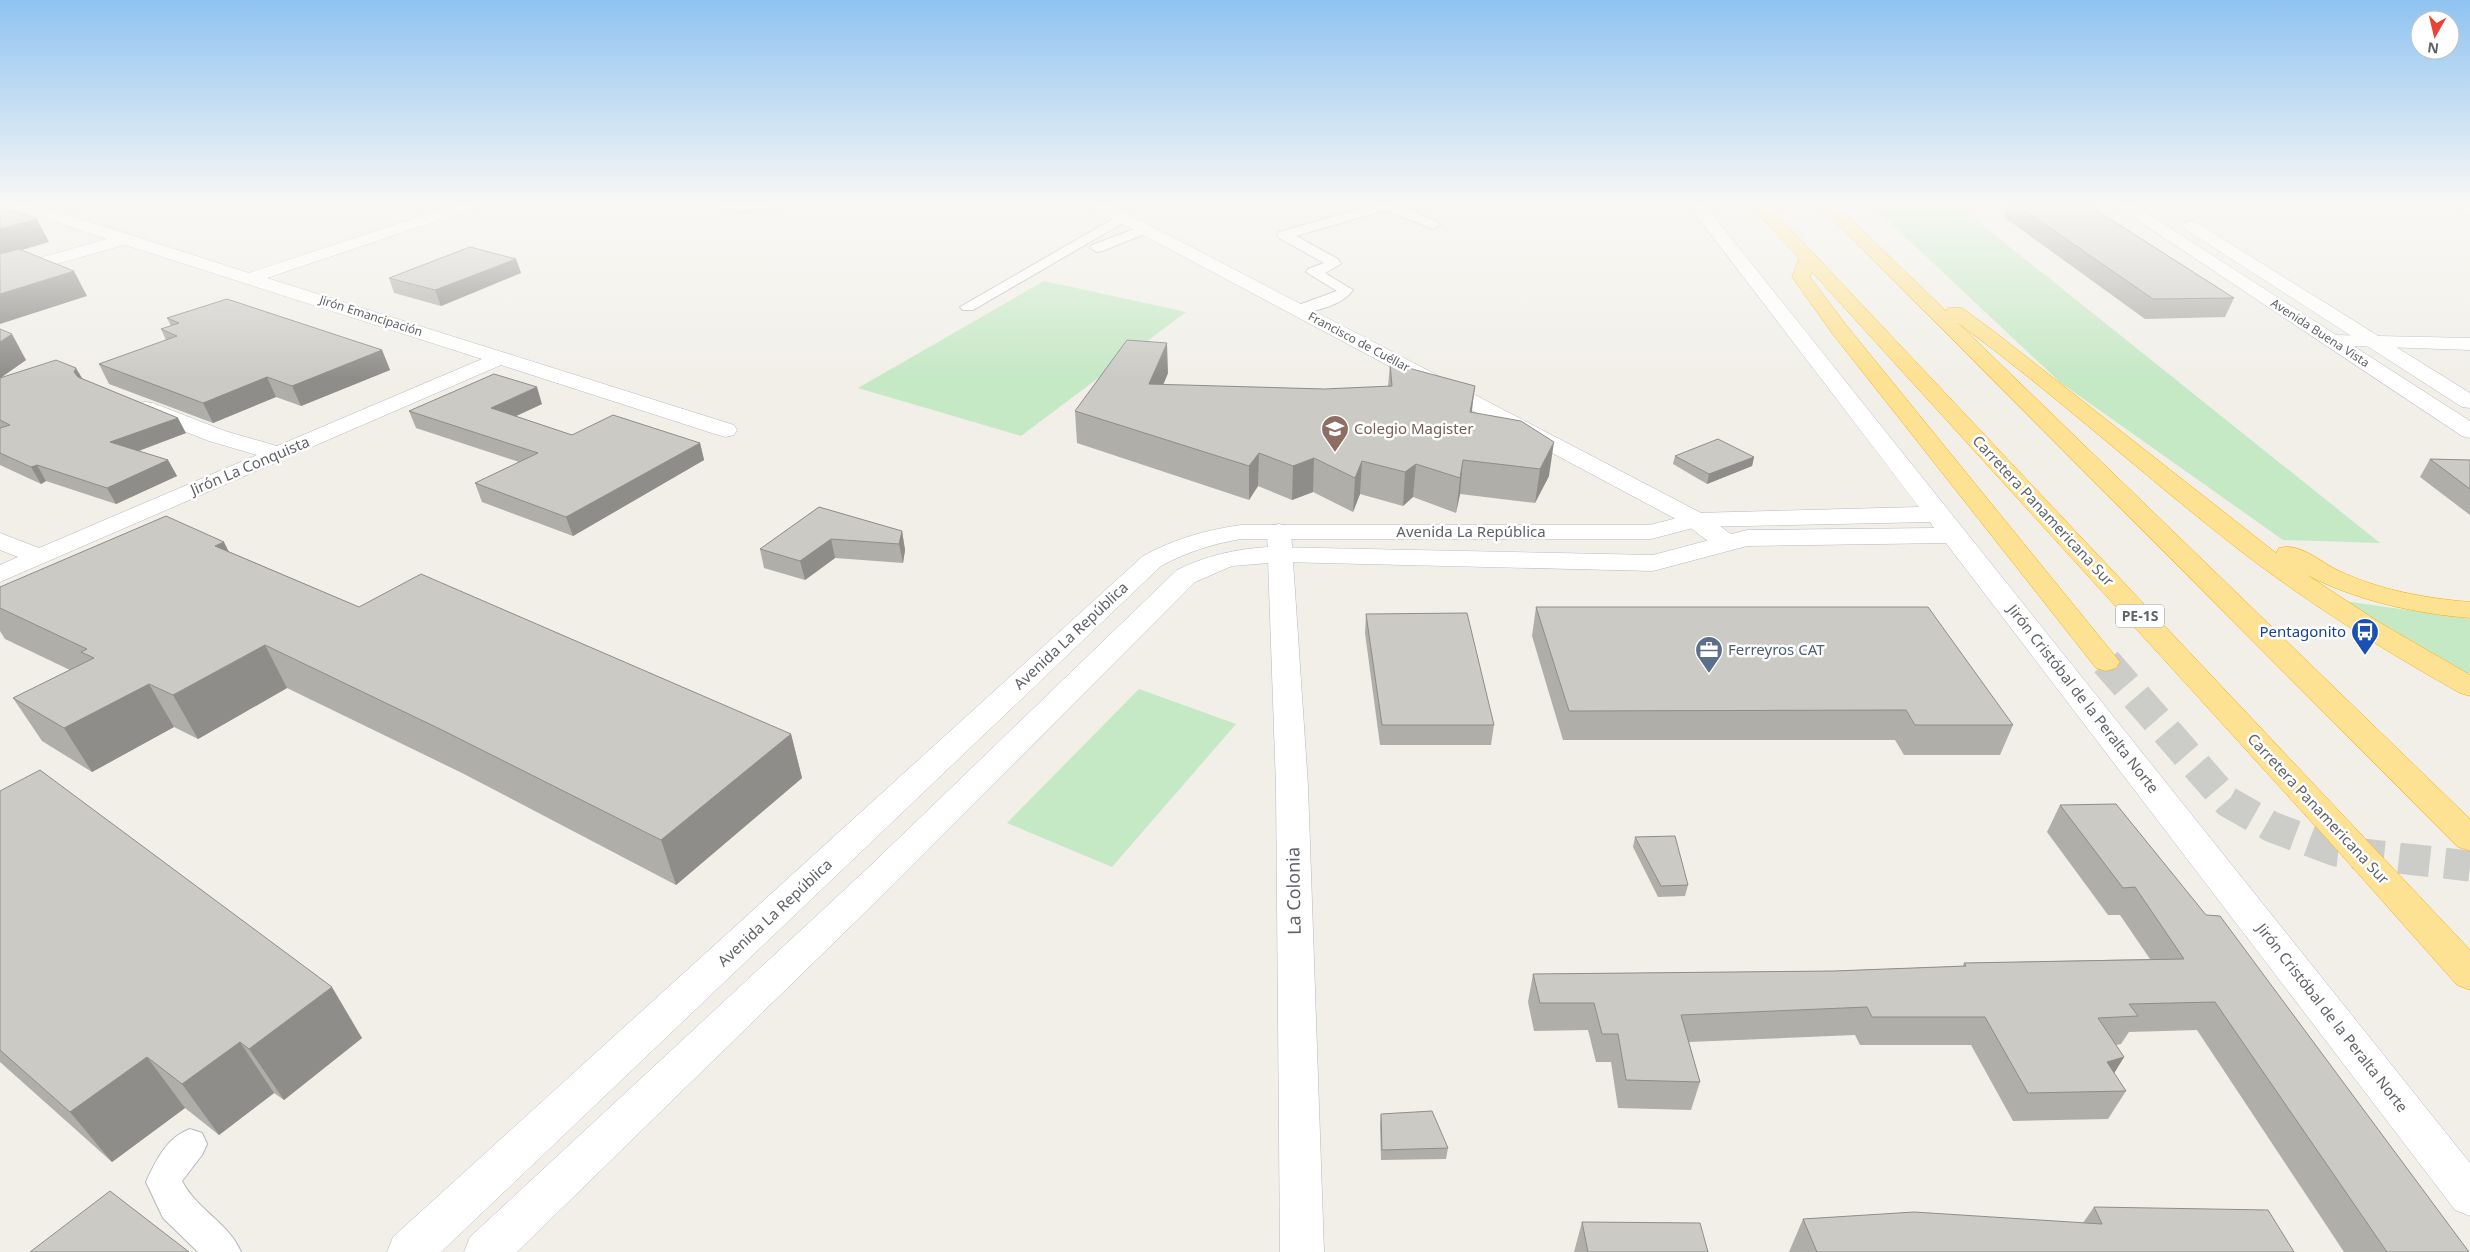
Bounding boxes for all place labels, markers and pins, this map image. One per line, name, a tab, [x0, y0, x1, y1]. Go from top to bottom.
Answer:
school or university icon: Colegio Magister	[1320, 414, 1350, 453]
place label: Colegio Magister	[1354, 418, 1473, 438]
bus stop icon: Pentagonito	[2350, 617, 2380, 656]
place label: Pentagonito	[2259, 621, 2346, 641]
office icon: Ferreyros CAT	[1694, 635, 1724, 674]
place label: Ferreyros CAT	[1728, 639, 1825, 659]

